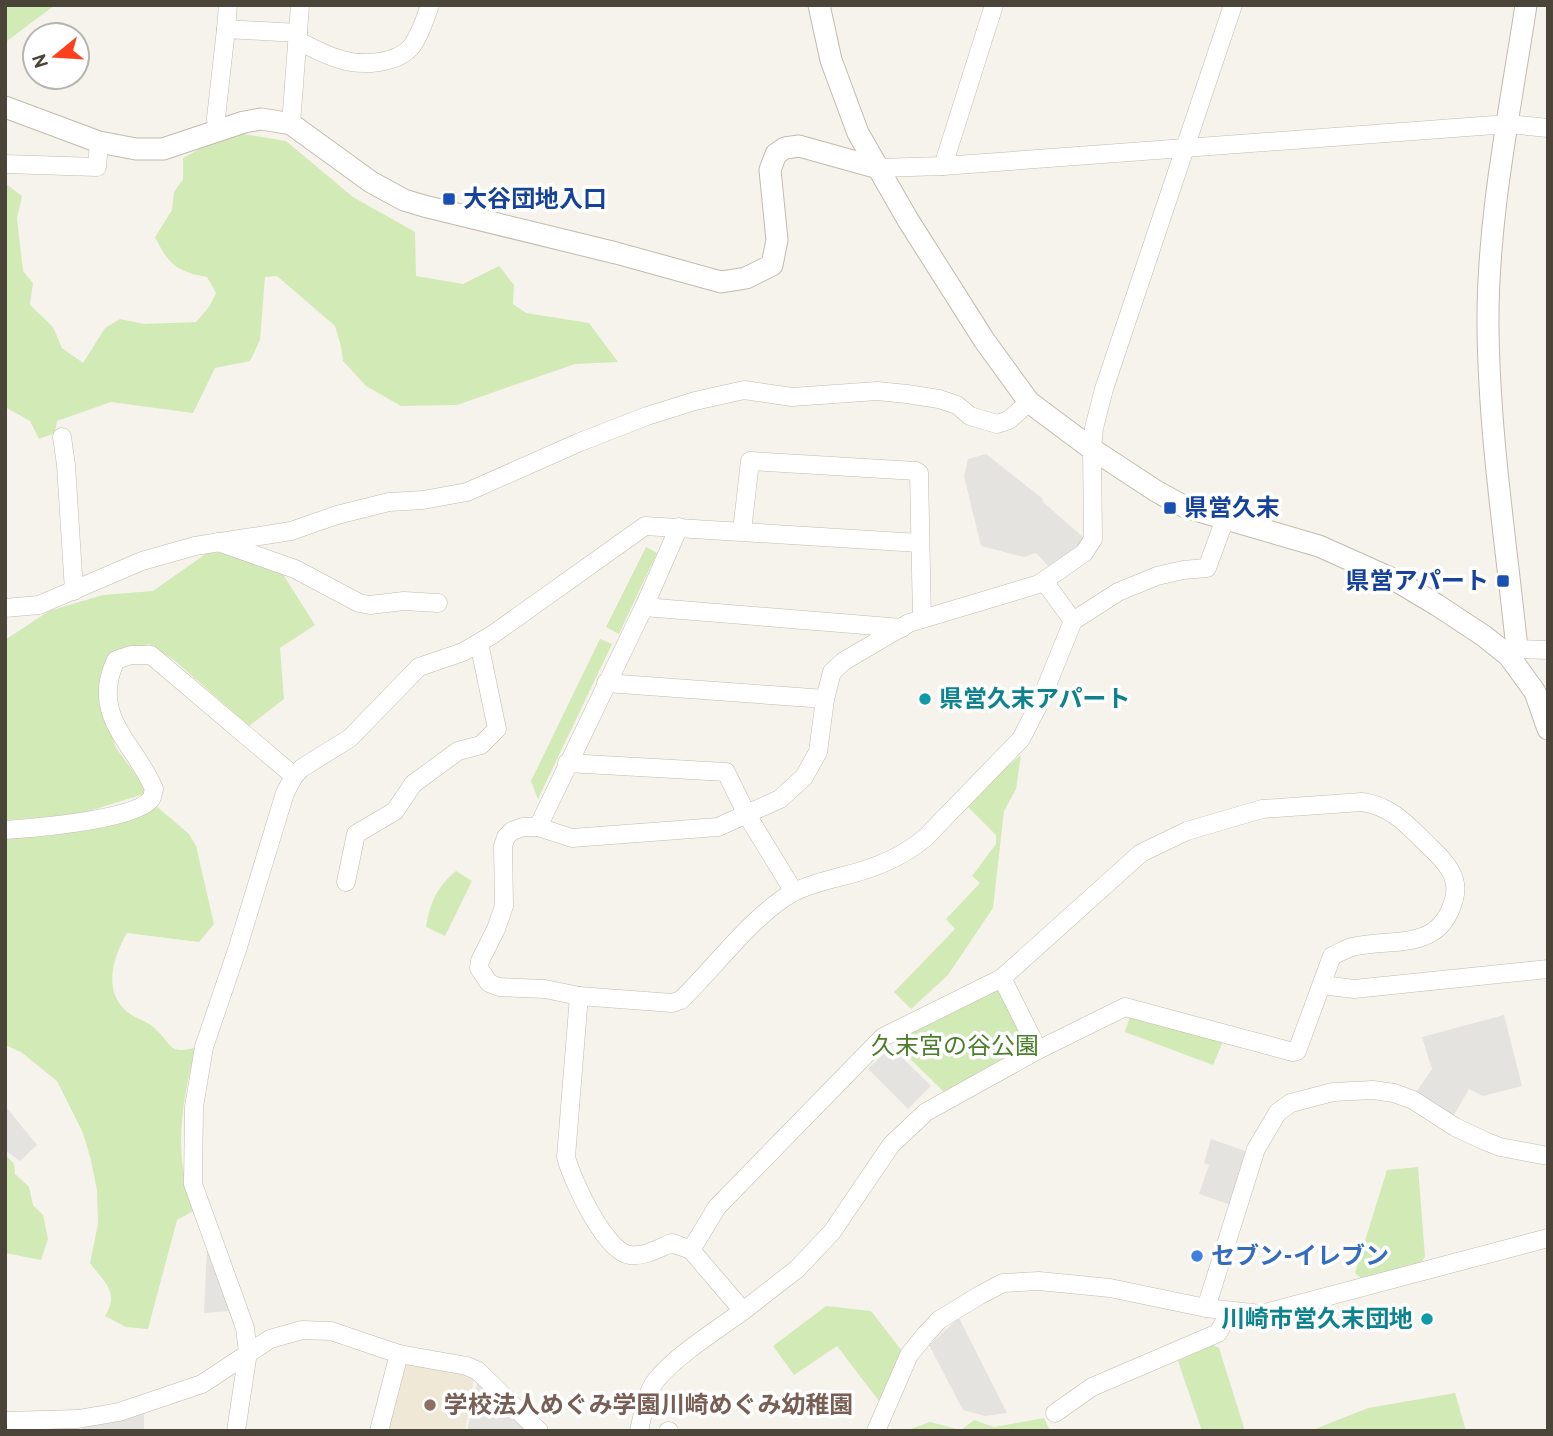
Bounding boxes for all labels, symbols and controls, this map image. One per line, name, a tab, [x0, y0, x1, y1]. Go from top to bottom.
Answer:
north arrow	[21, 21, 91, 91]
text: N	[28, 50, 55, 71]
place label: 大谷団地入口	[463, 186, 607, 216]
marker: 大谷団地入口	[441, 191, 457, 207]
place label: 県営久末	[1184, 495, 1280, 525]
marker: 県営久末	[1162, 500, 1178, 516]
place label: 県営アパート	[1345, 568, 1489, 598]
marker: 県営アパート	[1495, 573, 1511, 589]
place label: 県営久末アパート	[939, 686, 1131, 716]
marker: 県営久末アパート	[917, 691, 933, 707]
park label: 久末宮の谷公園	[871, 1033, 1039, 1063]
place label: セブン-イレブン	[1211, 1243, 1389, 1273]
marker: セブン-イレブン	[1189, 1248, 1205, 1264]
place label: 川崎市営久末団地	[1221, 1306, 1413, 1336]
marker: 川崎市営久末団地	[1419, 1311, 1435, 1327]
place label: 学校法人めぐみ学園川崎めぐみ幼稚園	[444, 1392, 853, 1422]
marker: 学校法人めぐみ学園川崎めぐみ幼稚園	[422, 1397, 438, 1413]

